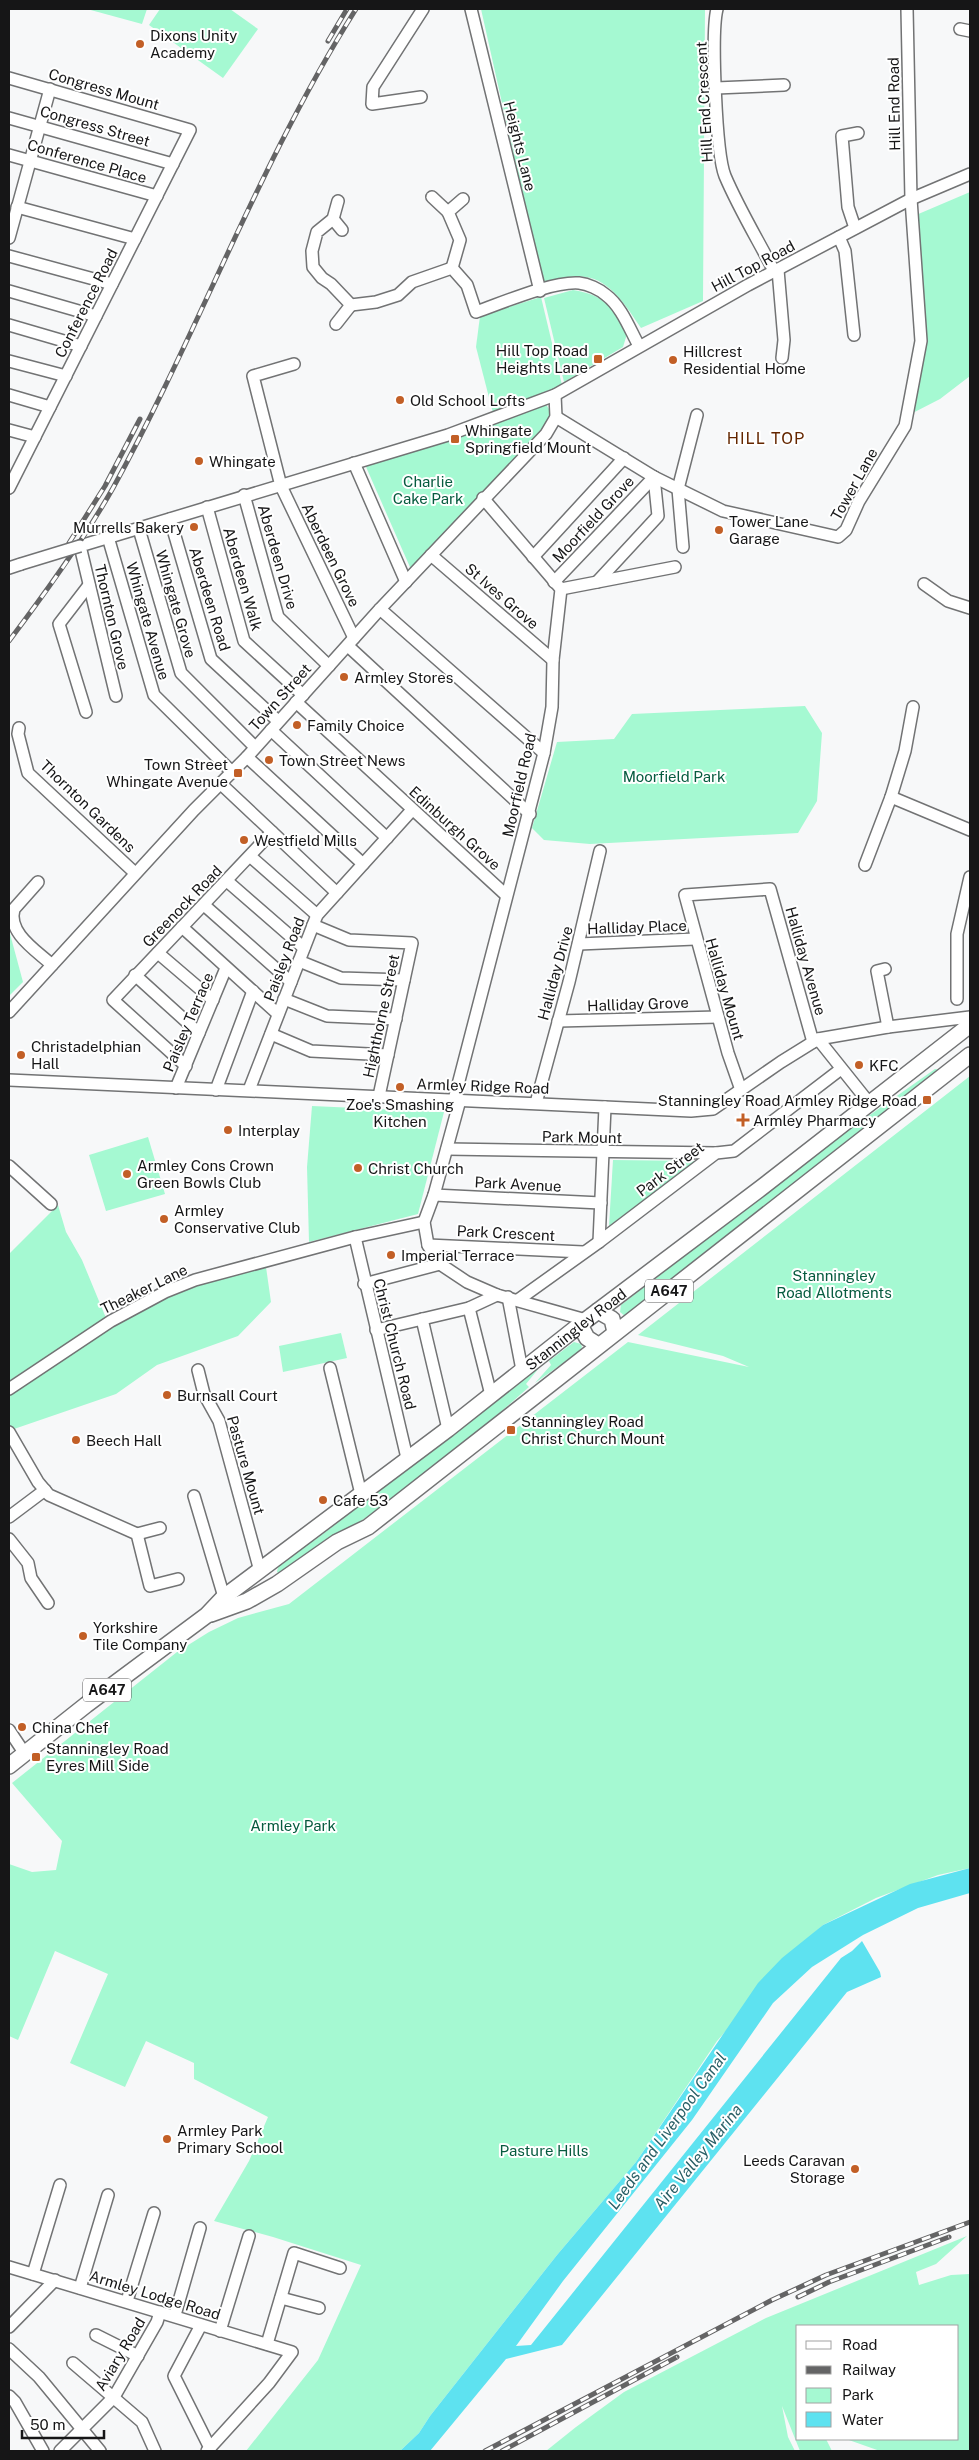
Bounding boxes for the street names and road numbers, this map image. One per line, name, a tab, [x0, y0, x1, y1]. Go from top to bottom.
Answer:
street label: Hill End Crescent	[692, 41, 716, 163]
street label: Hill End Road	[885, 57, 903, 151]
street label: Congress Mount	[47, 65, 161, 113]
street label: Heights Lane	[501, 99, 539, 193]
street label: Congress Street	[38, 102, 152, 150]
street label: Conference Place	[25, 136, 149, 186]
street label: Hill Top Road	[708, 237, 798, 295]
street label: Conference Road	[51, 246, 121, 360]
street label: Tower Lane	[827, 445, 881, 523]
street label: Moorfield Grove	[549, 472, 637, 566]
street label: Aberdeen Grove	[299, 500, 363, 610]
street label: Aberdeen Drive	[255, 503, 301, 611]
street label: Aberdeen Walk	[220, 525, 266, 633]
street label: Aberdeen Road	[186, 545, 234, 653]
street label: Whingate Grove	[153, 548, 199, 660]
street label: Whingate Avenue	[123, 560, 173, 682]
street label: St Ives Grove	[462, 560, 542, 632]
street label: Thornton Grove	[92, 563, 132, 671]
street label: Town Street	[246, 660, 315, 734]
street label: Moorfield Road	[499, 731, 539, 839]
street label: Thornton Gardens	[37, 756, 139, 856]
street label: Edinburgh Grove	[406, 783, 504, 873]
street label: Greenock Road	[139, 862, 225, 950]
street label: Halliday Avenue	[782, 905, 830, 1017]
street label: Paisley Road	[260, 915, 308, 1003]
street label: Halliday Place	[587, 917, 687, 937]
street label: Halliday Drive	[534, 924, 576, 1022]
street label: Halliday Mount	[702, 936, 748, 1042]
street label: Highthorne Street	[360, 952, 402, 1079]
street label: Paisley Terrace	[159, 970, 217, 1074]
street label: Halliday Grove	[587, 994, 689, 1014]
street label: Armley Ridge Road	[416, 1075, 550, 1097]
street label: Park Mount	[542, 1128, 622, 1146]
street label: Park Street	[633, 1138, 707, 1200]
street label: Park Avenue	[474, 1173, 562, 1195]
street label: Park Crescent	[456, 1222, 556, 1244]
street label: Theaker Lane	[98, 1261, 190, 1317]
street label: Christ Church Road	[370, 1277, 420, 1411]
road number: A647	[645, 1280, 693, 1302]
street label: Stanningley Road	[522, 1284, 629, 1373]
street label: Pasture Mount	[224, 1414, 268, 1517]
road number: A647	[83, 1678, 131, 1702]
street label: Armley Lodge Road	[87, 2267, 223, 2323]
street label: Aviary Road	[91, 2314, 149, 2394]

